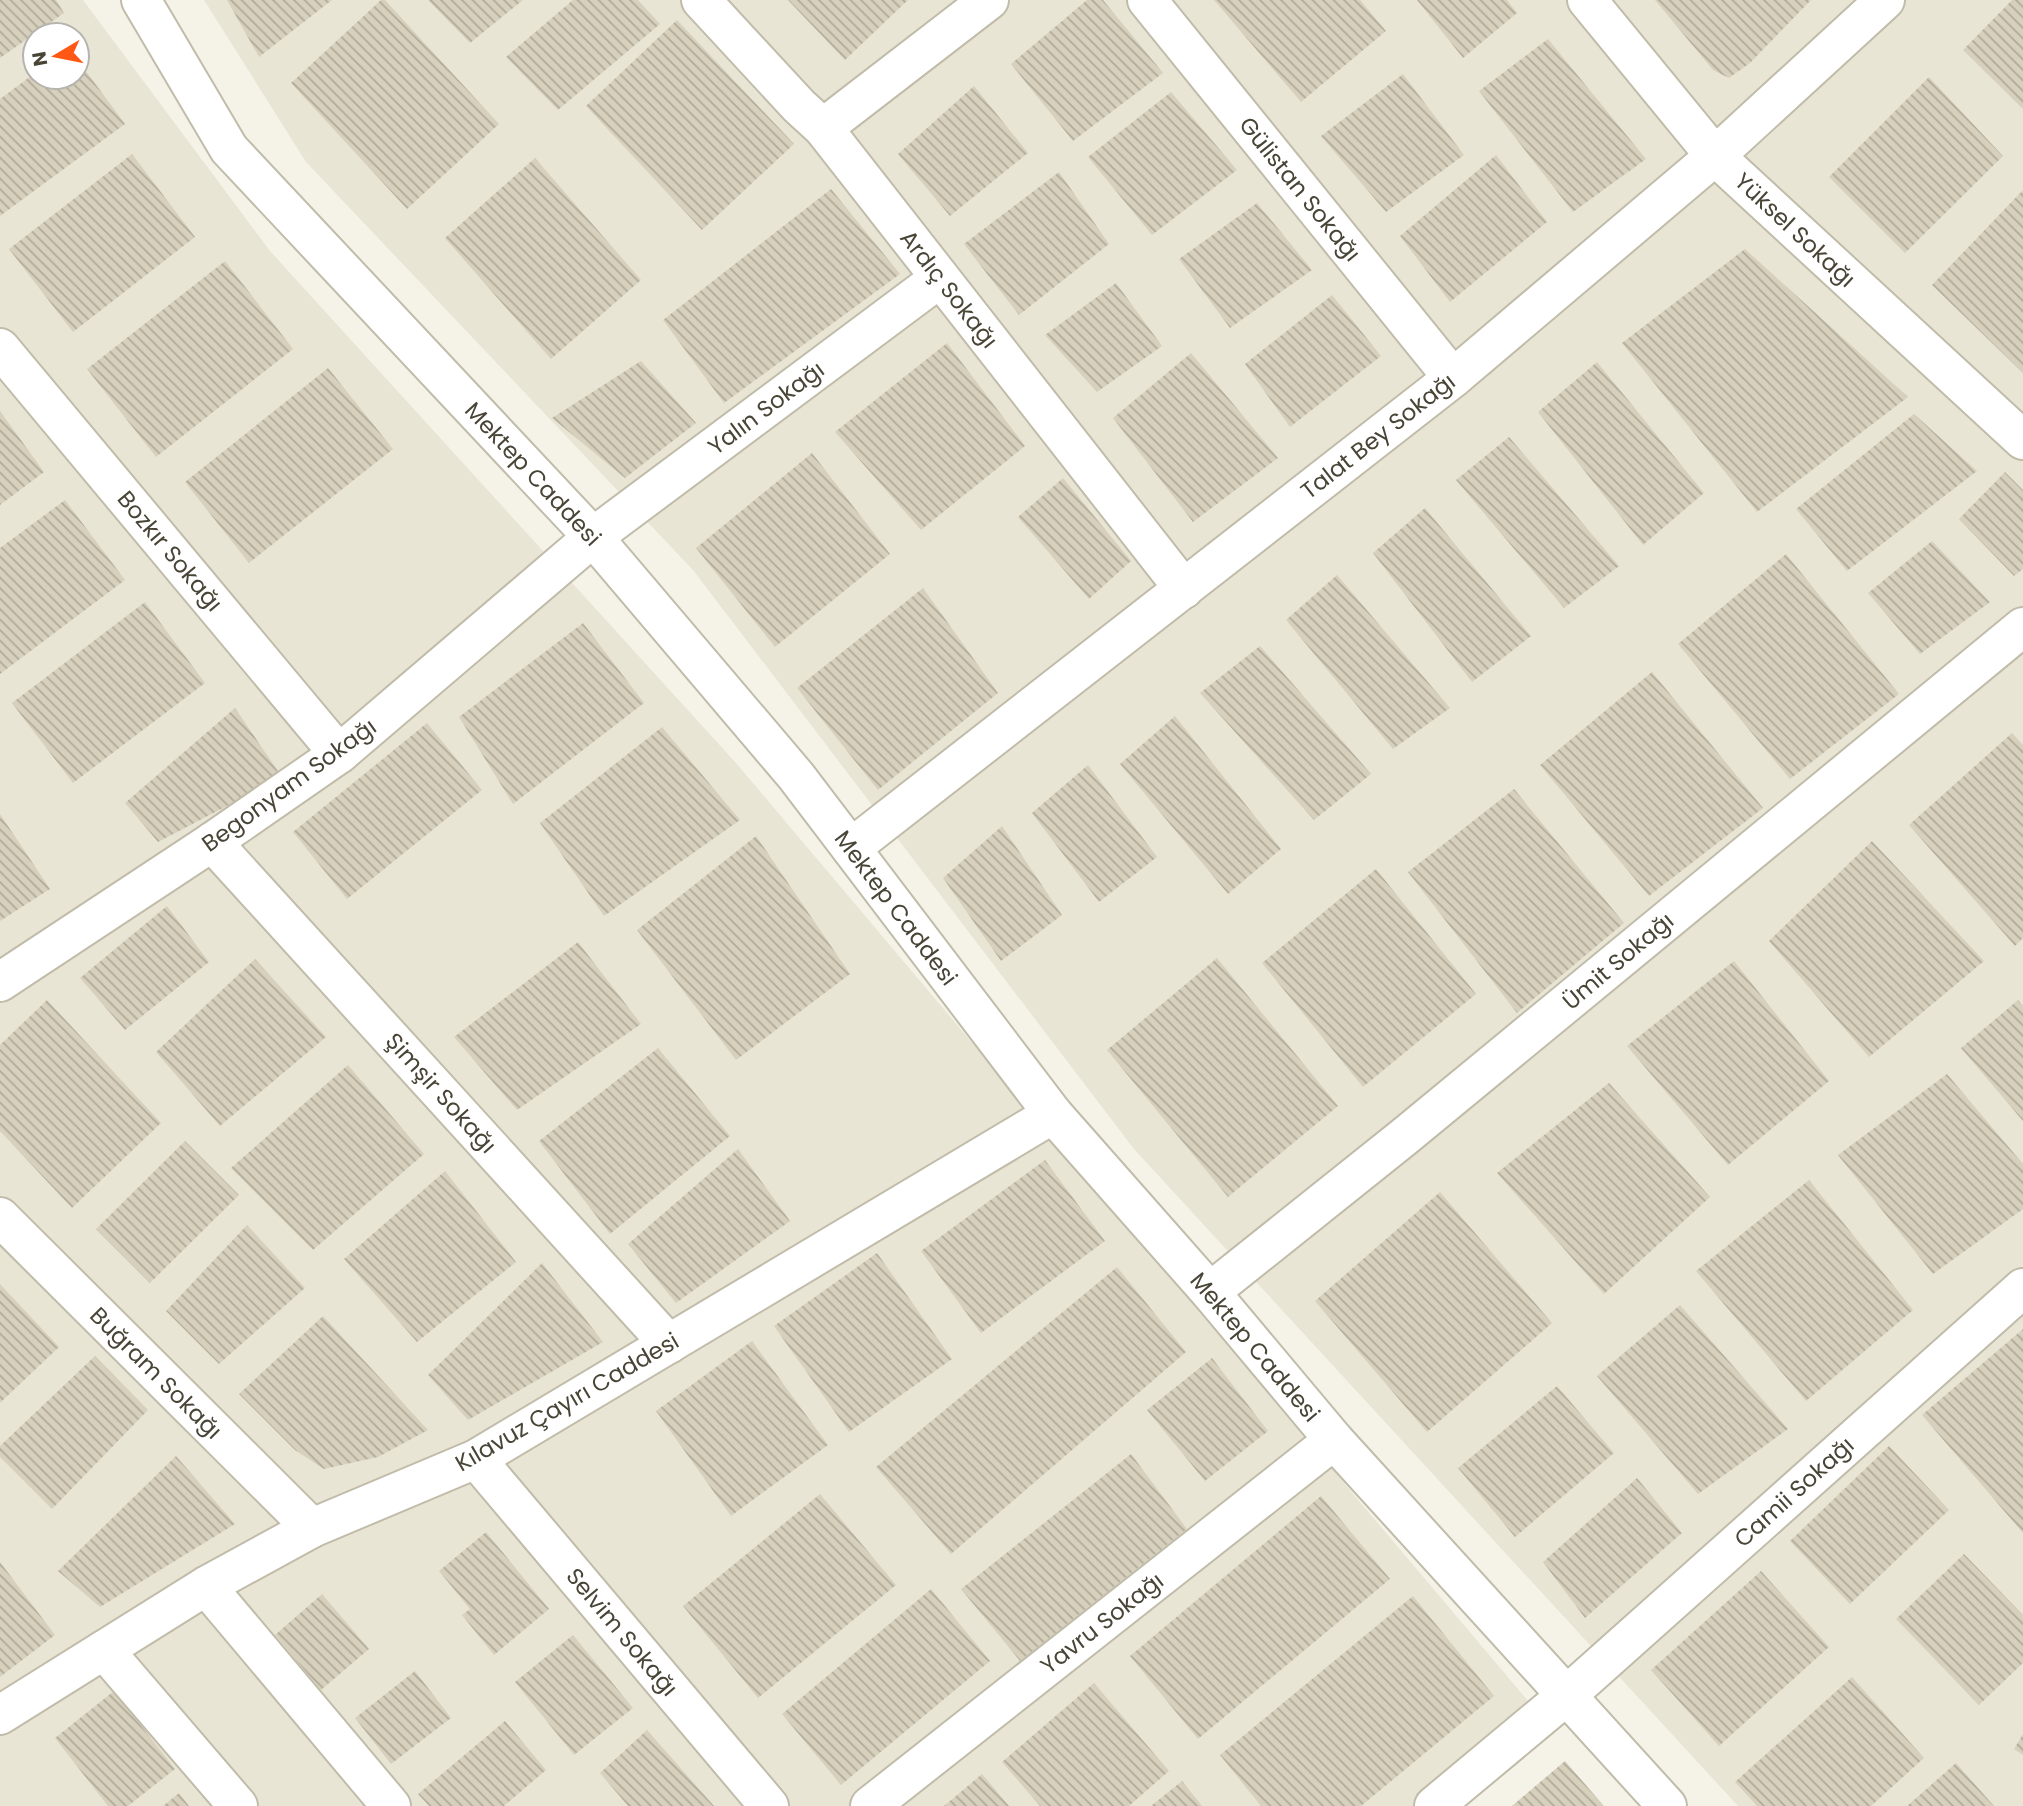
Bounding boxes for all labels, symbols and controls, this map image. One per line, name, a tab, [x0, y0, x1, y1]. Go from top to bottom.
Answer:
north arrow	[21, 21, 91, 91]
text: N	[25, 49, 54, 68]
street label: Gülistan Sokağı	[1232, 110, 1368, 268]
street label: Yüksel Sokağı	[1727, 165, 1863, 295]
street label: Ardıç Sokağı	[893, 223, 1005, 355]
street label: Yalın Sokağı	[701, 354, 831, 462]
street label: Talat Bey Sokağı	[1294, 366, 1462, 506]
street label: Mektep Caddesi	[458, 395, 608, 553]
street label: Bozkır Sokağı	[110, 484, 230, 618]
street label: Begonyam Sokağı	[195, 711, 383, 859]
street label: Mektep Caddesi	[827, 824, 965, 992]
street label: Ümit Sokağı	[1556, 905, 1680, 1017]
street label: Şimşir Sokağı	[378, 1026, 504, 1160]
street label: Mektep Caddesi	[1183, 1265, 1327, 1429]
street label: Buğram Sokağı	[83, 1300, 229, 1446]
street label: Kılavuz Çayırı Caddesi	[449, 1325, 685, 1479]
street label: Camii Sokağı	[1727, 1429, 1861, 1555]
street label: Selvim Sokağı	[559, 1561, 685, 1703]
street label: Yavru Sokağı	[1034, 1565, 1170, 1681]

